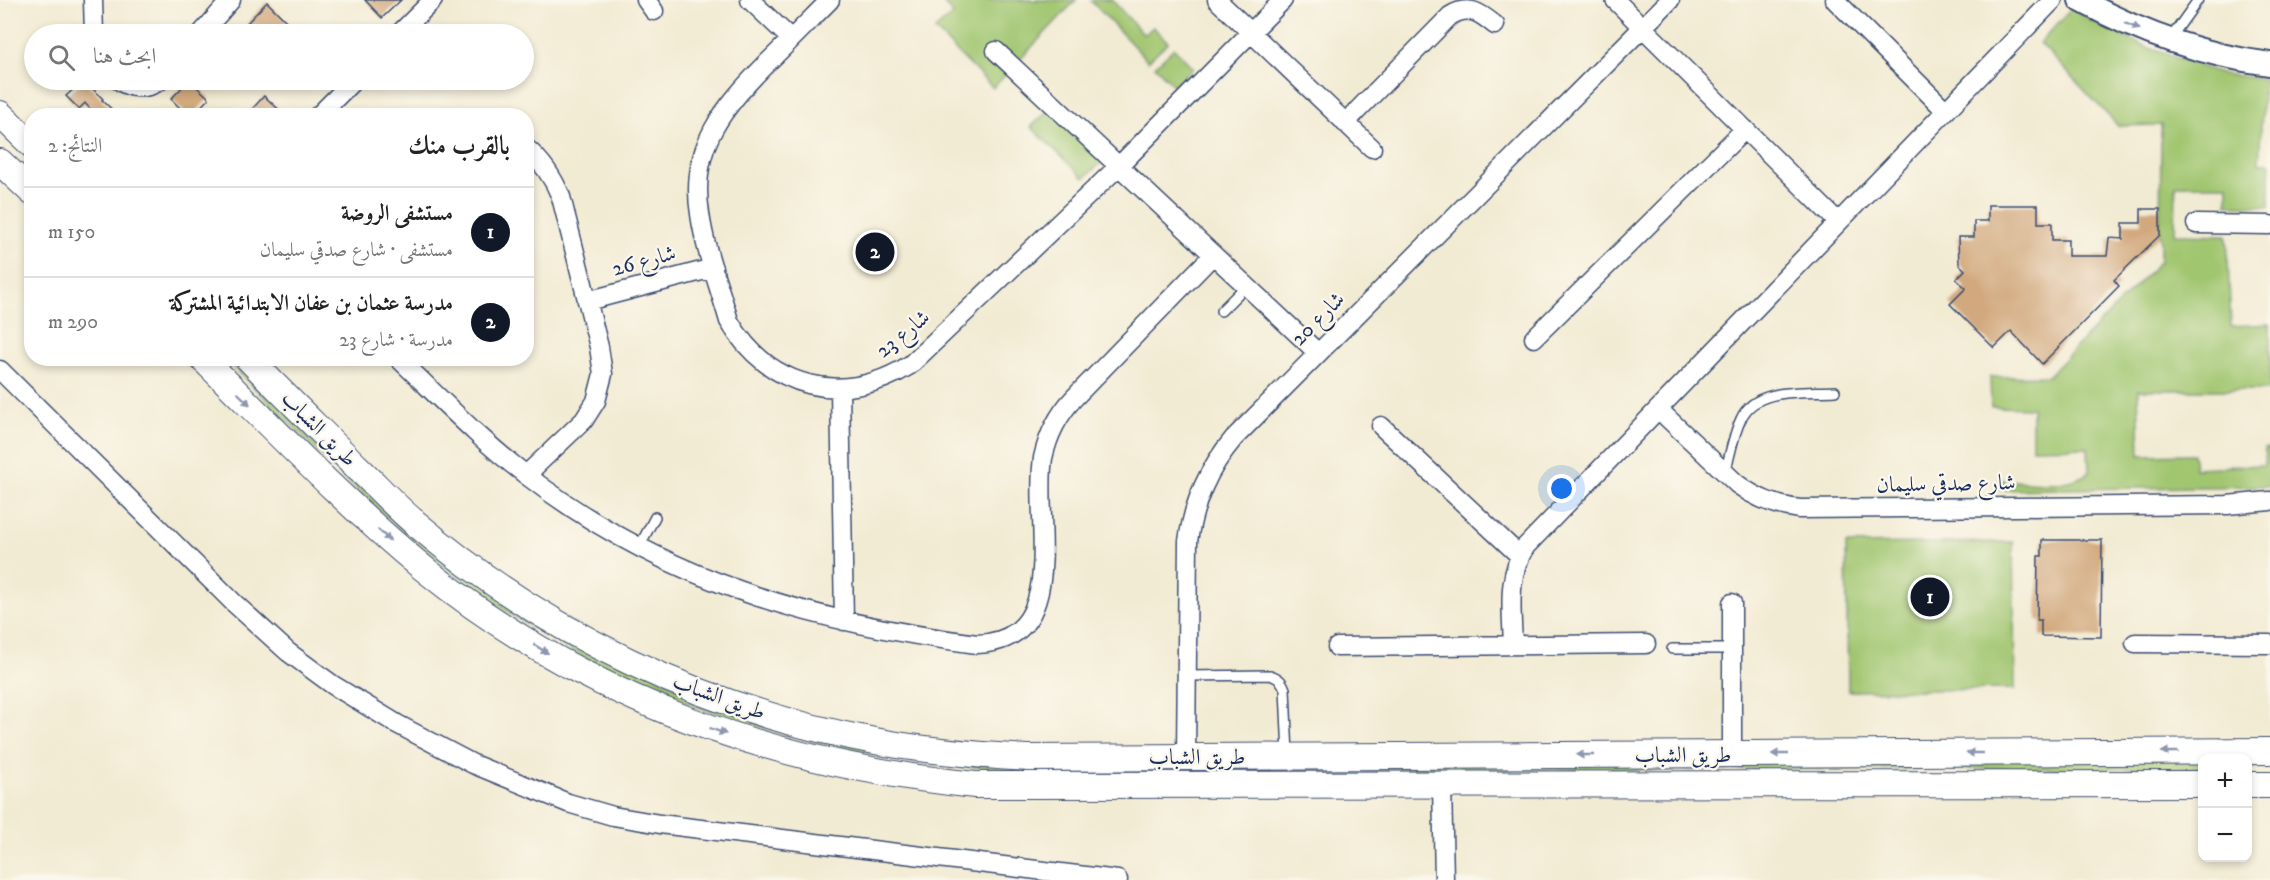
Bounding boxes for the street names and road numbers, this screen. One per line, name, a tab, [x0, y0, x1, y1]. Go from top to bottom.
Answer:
street label: شارع 26	[609, 240, 680, 286]
street label: شارع 20	[1285, 286, 1354, 355]
street label: شارع 23	[870, 304, 938, 367]
street label: طريق الشباب	[275, 385, 363, 473]
street label: شارع صدقي سليمان	[1876, 469, 2016, 503]
street label: طريق الشباب	[669, 668, 769, 726]
street label: طريق الشباب	[1635, 742, 1731, 769]
street label: طريق الشباب	[1149, 744, 1245, 771]

